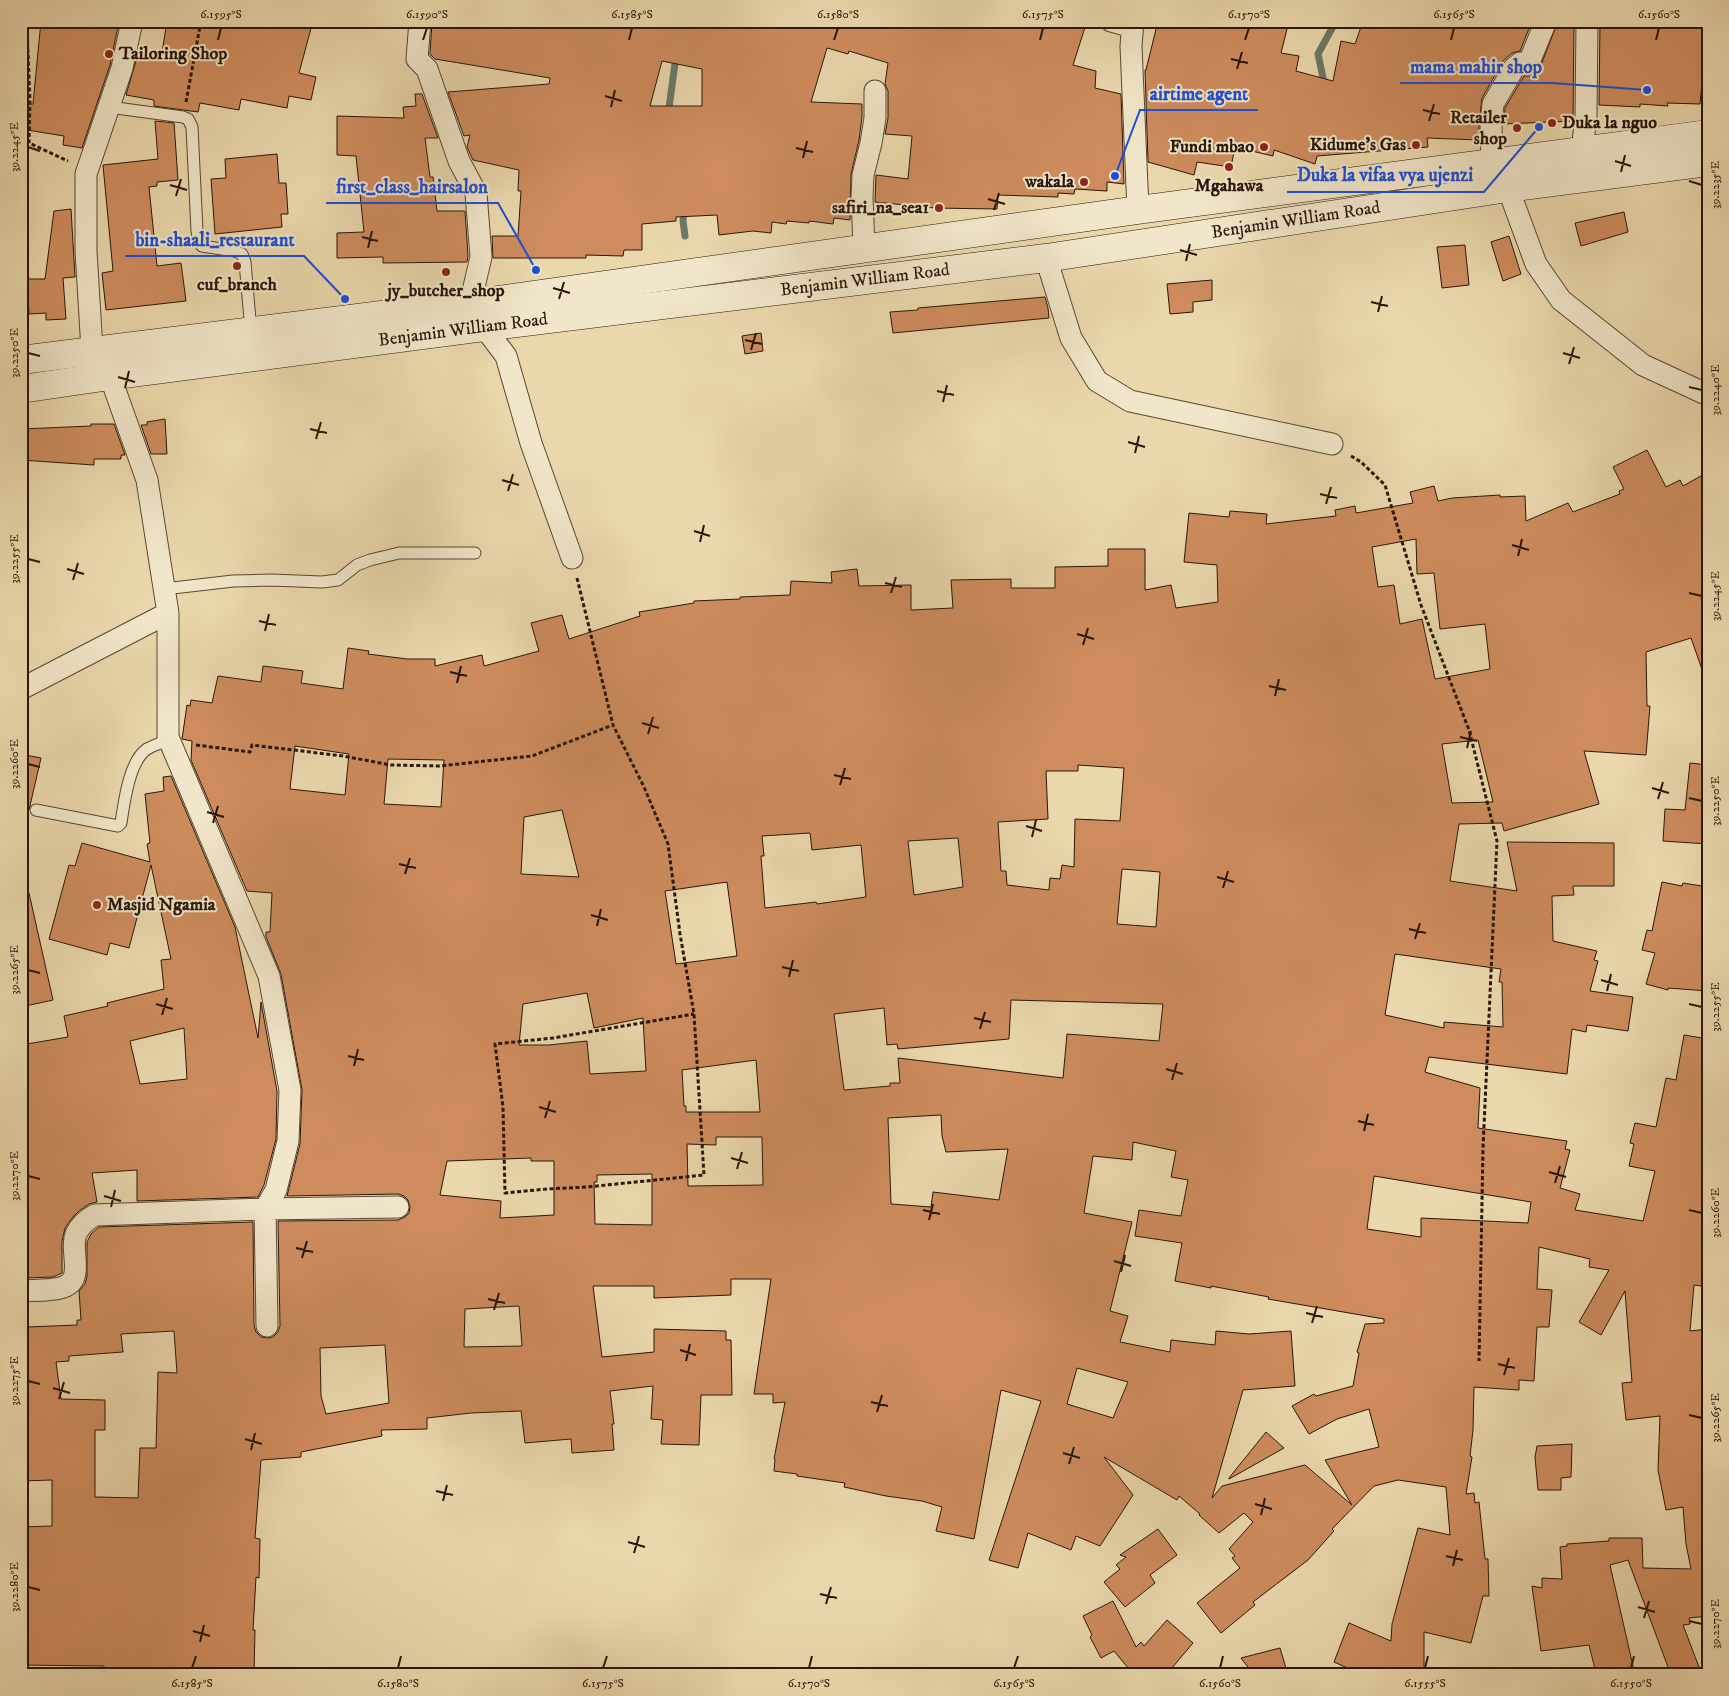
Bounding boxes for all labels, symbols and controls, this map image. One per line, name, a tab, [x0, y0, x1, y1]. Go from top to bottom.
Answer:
text: 6.1595°S	[200, 7, 242, 22]
text: 6.1590°S	[406, 7, 448, 22]
text: 6.1585°S	[611, 7, 653, 22]
text: 6.1580°S	[817, 7, 859, 22]
text: 6.1575°S	[1022, 7, 1064, 22]
text: 6.1570°S	[1228, 7, 1270, 22]
text: 6.1565°S	[1433, 7, 1475, 22]
text: 6.1560°S	[1638, 7, 1680, 22]
place label: Tailoring Shop	[118, 43, 227, 65]
marker: Tailoring Shop	[103, 48, 115, 60]
callout: mama mahir shop	[1400, 49, 1552, 83]
text: mama mahir shop	[1410, 56, 1543, 79]
callout: airtime agent	[1140, 76, 1258, 110]
text: airtime agent	[1150, 83, 1249, 106]
place label: Retailer shop	[1450, 107, 1507, 150]
place label: Duka la nguo	[1562, 112, 1657, 134]
marker: Duka la nguo	[1546, 117, 1558, 129]
text: 39.2245°E	[7, 121, 22, 172]
marker: Retailer shop	[1511, 122, 1523, 134]
place label: Kidume's Gas	[1310, 134, 1406, 156]
place label: Fundi mbao	[1170, 136, 1254, 158]
marker: Kidume's Gas	[1410, 139, 1422, 151]
marker: Fundi mbao	[1258, 141, 1270, 153]
callout: Duka la vifaa vya ujenzi	[1287, 158, 1484, 192]
marker: Mgahawa	[1223, 161, 1235, 173]
text: 39.2235°E	[1708, 161, 1723, 209]
text: Duka la vifaa vya ujenzi	[1297, 164, 1473, 188]
callout: first_class_hairsalon	[326, 169, 498, 203]
place label: wakala	[1024, 171, 1074, 193]
place label: Mgahawa	[1195, 175, 1264, 197]
text: first_class_hairsalon	[336, 176, 489, 199]
marker: wakala	[1078, 176, 1090, 188]
street label: Benjamin William Road	[1210, 196, 1382, 244]
place label: safiri_na_sea1	[832, 197, 929, 219]
marker: safiri_na_sea1	[933, 202, 945, 214]
callout: bin-shaali_restaurant	[125, 222, 304, 256]
text: bin-shaali_restaurant	[134, 229, 295, 252]
street label: Benjamin William Road	[779, 259, 951, 302]
marker: cuf_branch	[231, 260, 243, 272]
marker: jy_butcher_shop	[440, 266, 452, 278]
place label: cuf_branch	[197, 274, 278, 296]
place label: jy_butcher_shop	[384, 280, 505, 302]
street label: Benjamin William Road	[377, 308, 549, 352]
text: 39.2250°E	[7, 328, 22, 378]
text: 39.2240°E	[1708, 364, 1723, 415]
text: 39.2255°E	[7, 534, 22, 584]
text: 39.2245°E	[1708, 570, 1723, 621]
text: 39.2260°E	[7, 738, 22, 789]
text: 39.2250°E	[1708, 776, 1723, 826]
place label: Masjid Ngamia	[107, 894, 216, 916]
marker: Masjid Ngamia	[91, 899, 103, 911]
text: 39.2265°E	[7, 945, 22, 995]
text: 39.2255°E	[1708, 982, 1723, 1032]
text: 39.2270°E	[7, 1151, 22, 1201]
text: 39.2260°E	[1708, 1187, 1723, 1238]
text: 39.2275°E	[7, 1356, 22, 1406]
text: 39.2265°E	[1708, 1393, 1723, 1443]
text: 39.2280°E	[7, 1562, 22, 1612]
text: 39.2270°E	[1708, 1599, 1723, 1649]
text: 6.1585°S	[171, 1676, 213, 1691]
text: 6.1580°S	[377, 1676, 419, 1691]
text: 6.1575°S	[582, 1676, 624, 1691]
text: 6.1570°S	[788, 1676, 830, 1691]
text: 6.1565°S	[993, 1676, 1035, 1691]
text: 6.1560°S	[1199, 1676, 1241, 1691]
text: 6.1555°S	[1404, 1676, 1446, 1691]
text: 6.1550°S	[1610, 1676, 1652, 1691]

